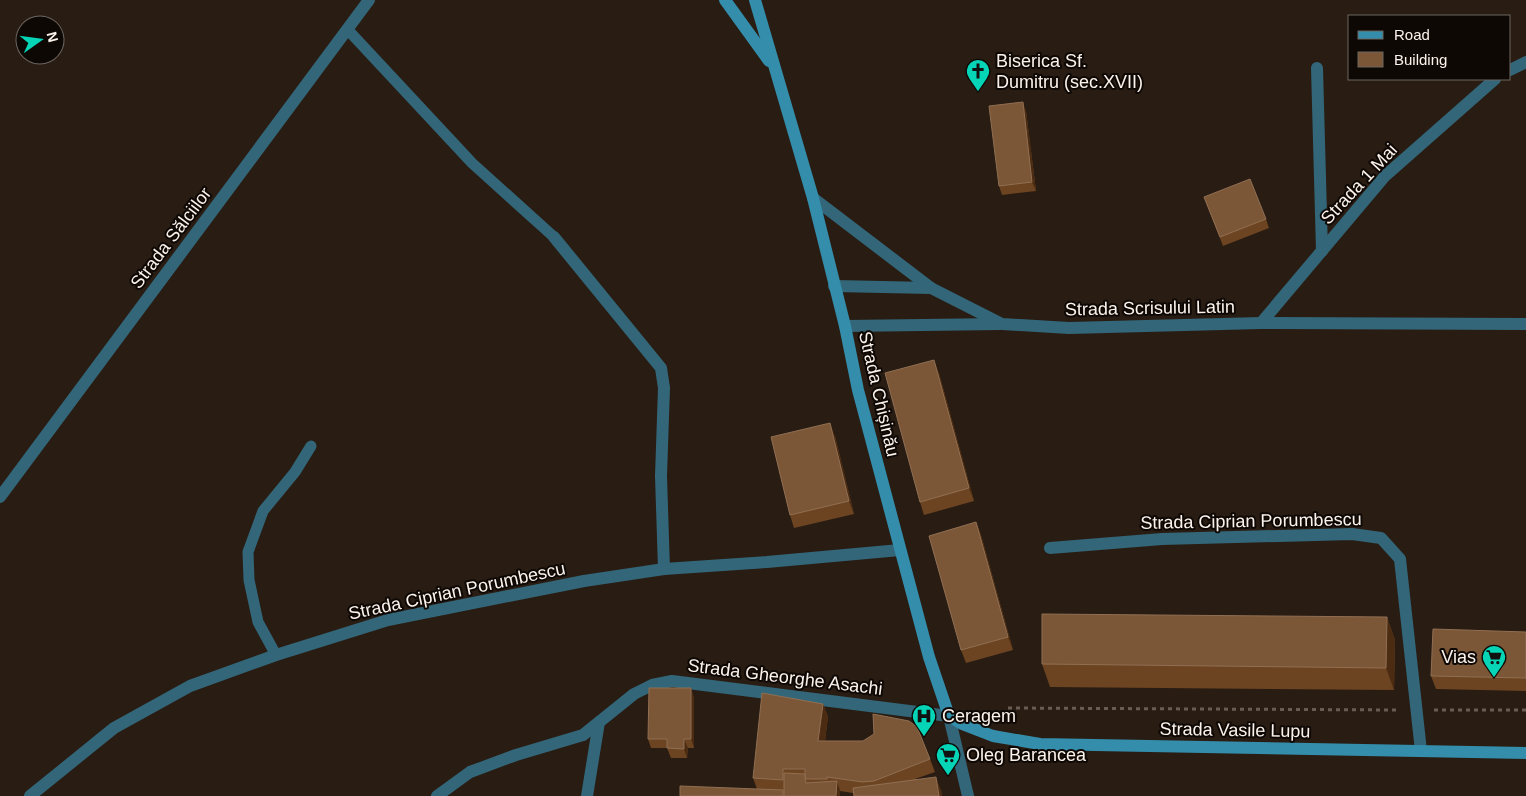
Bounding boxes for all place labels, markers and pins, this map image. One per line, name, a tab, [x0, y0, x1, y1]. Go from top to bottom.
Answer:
place label: Biserica Sf. Dumitru (sec.XVII)	[996, 51, 1143, 92]
church icon: Biserica Sf. Dumitru (sec.XVII)	[965, 58, 991, 92]
supermarket icon: Vias	[1481, 644, 1507, 678]
place label: Vias	[1441, 647, 1476, 667]
hospital icon: Ceragem	[911, 703, 937, 737]
place label: Ceragem	[942, 706, 1016, 726]
supermarket icon: Oleg Barancea	[935, 742, 961, 776]
place label: Oleg Barancea	[966, 745, 1087, 765]

